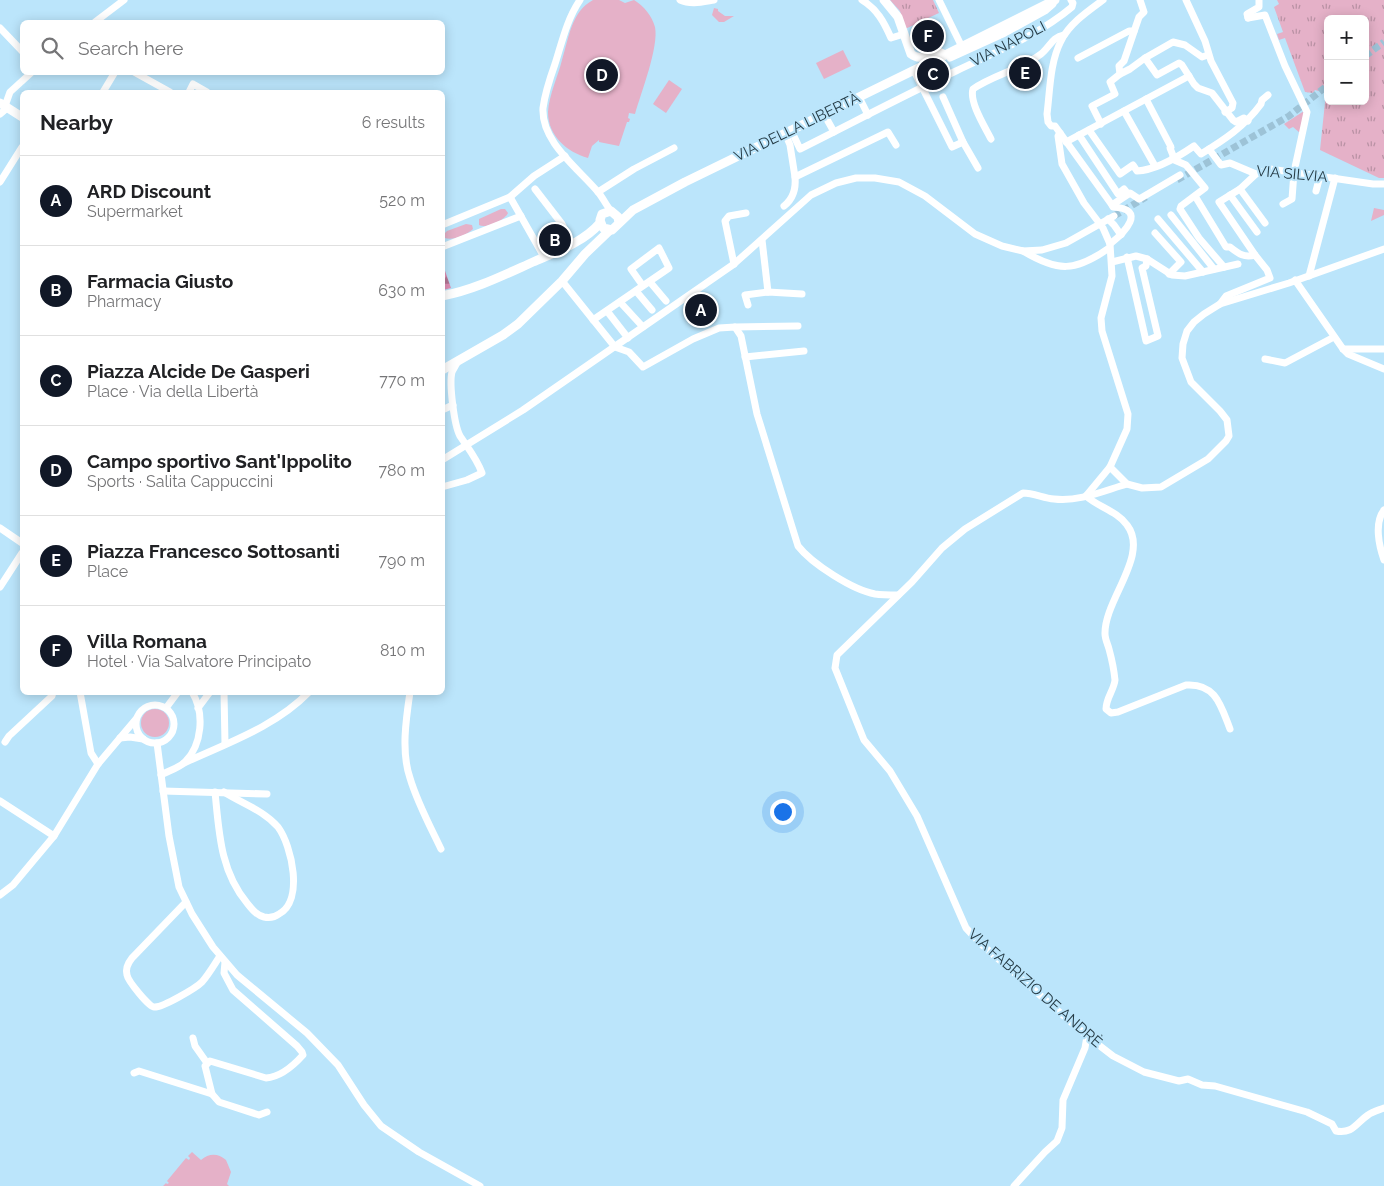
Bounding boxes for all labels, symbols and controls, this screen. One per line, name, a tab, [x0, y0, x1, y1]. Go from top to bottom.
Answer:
map controls	[1324, 15, 1369, 105]
button: +	[1324, 15, 1369, 60]
pin: F	[912, 17, 944, 55]
street label: VIA NAPOLI	[967, 17, 1049, 71]
search box	[20, 20, 445, 75]
icon: search	[38, 34, 66, 62]
text: Search here	[78, 37, 184, 59]
pin: E	[1009, 54, 1041, 92]
pin: C	[917, 55, 949, 93]
pin: D	[586, 56, 618, 94]
button: −	[1324, 60, 1369, 105]
street label: VIA DELLA LIBERTÀ	[731, 89, 863, 165]
text: Nearby	[40, 110, 113, 135]
text: 6 results	[362, 113, 425, 132]
street label: VIA SILVIA	[1256, 162, 1328, 186]
text: ARD Discount	[87, 180, 211, 202]
text: A	[51, 191, 61, 210]
text: 520 m	[379, 191, 425, 210]
text: Supermarket	[87, 202, 183, 221]
pin: B	[539, 221, 571, 259]
text: Farmacia Giusto	[87, 270, 233, 292]
text: B	[51, 281, 61, 300]
text: 630 m	[378, 281, 425, 300]
pin: A	[685, 291, 717, 329]
text: Pharmacy	[87, 292, 161, 311]
text: Piazza Alcide De Gasperi	[87, 360, 310, 382]
text: C	[51, 371, 61, 390]
text: 770 m	[379, 371, 425, 390]
text: Place · Via della Libertà	[87, 382, 259, 401]
text: Campo sportivo Sant'Ippolito	[87, 450, 352, 472]
text: D	[50, 461, 62, 480]
text: 780 m	[378, 461, 425, 480]
text: Sports · Salita Cappuccini	[87, 472, 273, 491]
text: Piazza Francesco Sottosanti	[87, 540, 340, 562]
text: E	[51, 551, 61, 570]
text: 790 m	[379, 551, 425, 570]
text: Place	[87, 562, 128, 581]
text: Villa Romana	[87, 630, 207, 652]
text: F	[51, 641, 61, 660]
text: 810 m	[380, 641, 425, 660]
text: Hotel · Via Salvatore Principato	[87, 652, 311, 671]
your location	[770, 799, 796, 825]
street label: VIA FABRIZIO DE ANDRÈ	[964, 925, 1106, 1051]

